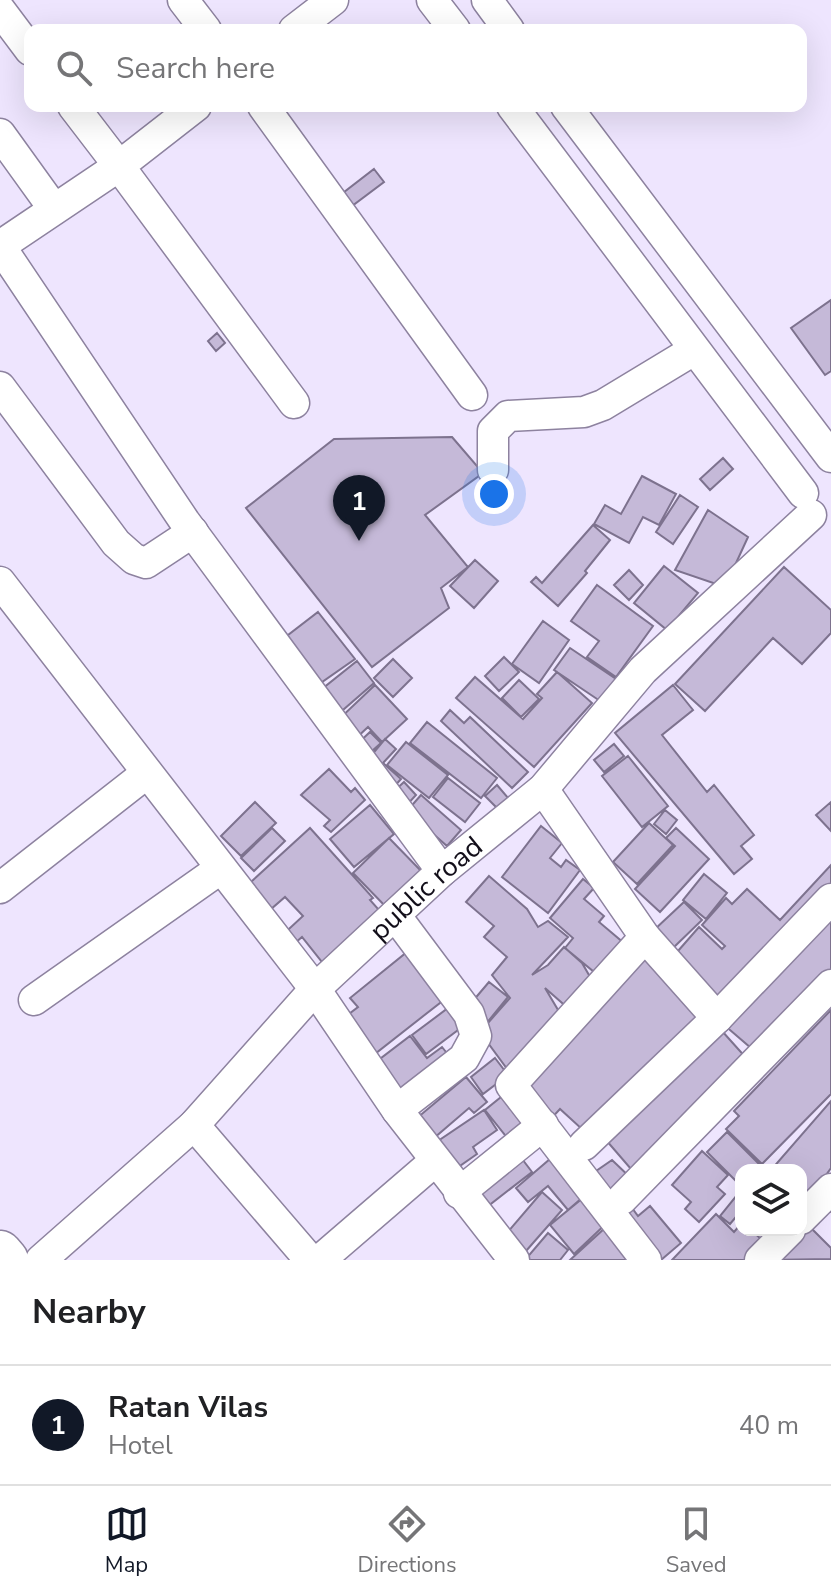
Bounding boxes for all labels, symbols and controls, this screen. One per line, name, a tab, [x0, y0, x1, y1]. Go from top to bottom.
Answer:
search box	[24, 24, 807, 112]
icon: search	[52, 46, 96, 90]
text: Search here	[116, 48, 275, 89]
your location	[474, 474, 514, 514]
pin: 1	[333, 475, 385, 541]
street label: public road	[361, 828, 491, 949]
map controls	[735, 1164, 807, 1236]
button: layers	[735, 1164, 807, 1236]
text: Nearby	[32, 1289, 146, 1335]
text: Ratan Vilas	[108, 1387, 268, 1428]
text: 1	[50, 1408, 66, 1443]
text: 40 m	[739, 1408, 799, 1443]
text: Hotel	[108, 1428, 173, 1463]
tab: Map	[105, 1502, 149, 1580]
tab: Directions	[358, 1502, 457, 1580]
tab: Saved	[666, 1502, 726, 1580]

